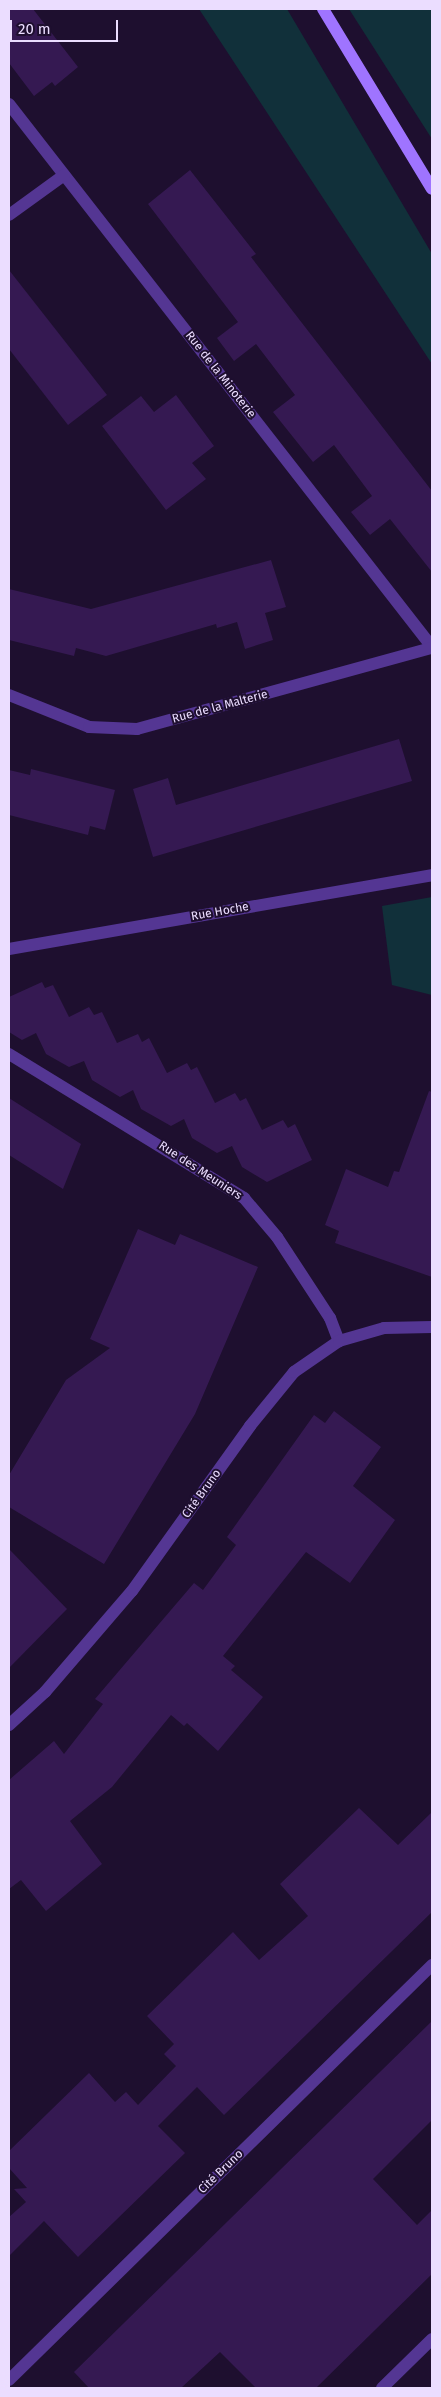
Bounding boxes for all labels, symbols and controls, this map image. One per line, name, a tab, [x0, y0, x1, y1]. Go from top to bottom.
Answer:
scale bar	[12, 10, 120, 42]
text: 20 m	[18, 20, 51, 38]
street label: Rue de la Minoterie	[182, 329, 258, 421]
street label: Rue de la Malterie	[171, 687, 269, 727]
street label: Rue Hoche	[190, 900, 250, 924]
street label: Rue des Meuniers	[156, 1139, 244, 1203]
street label: Cité Bruno	[179, 1467, 225, 1521]
street label: Cité Bruno	[196, 2147, 246, 2197]

